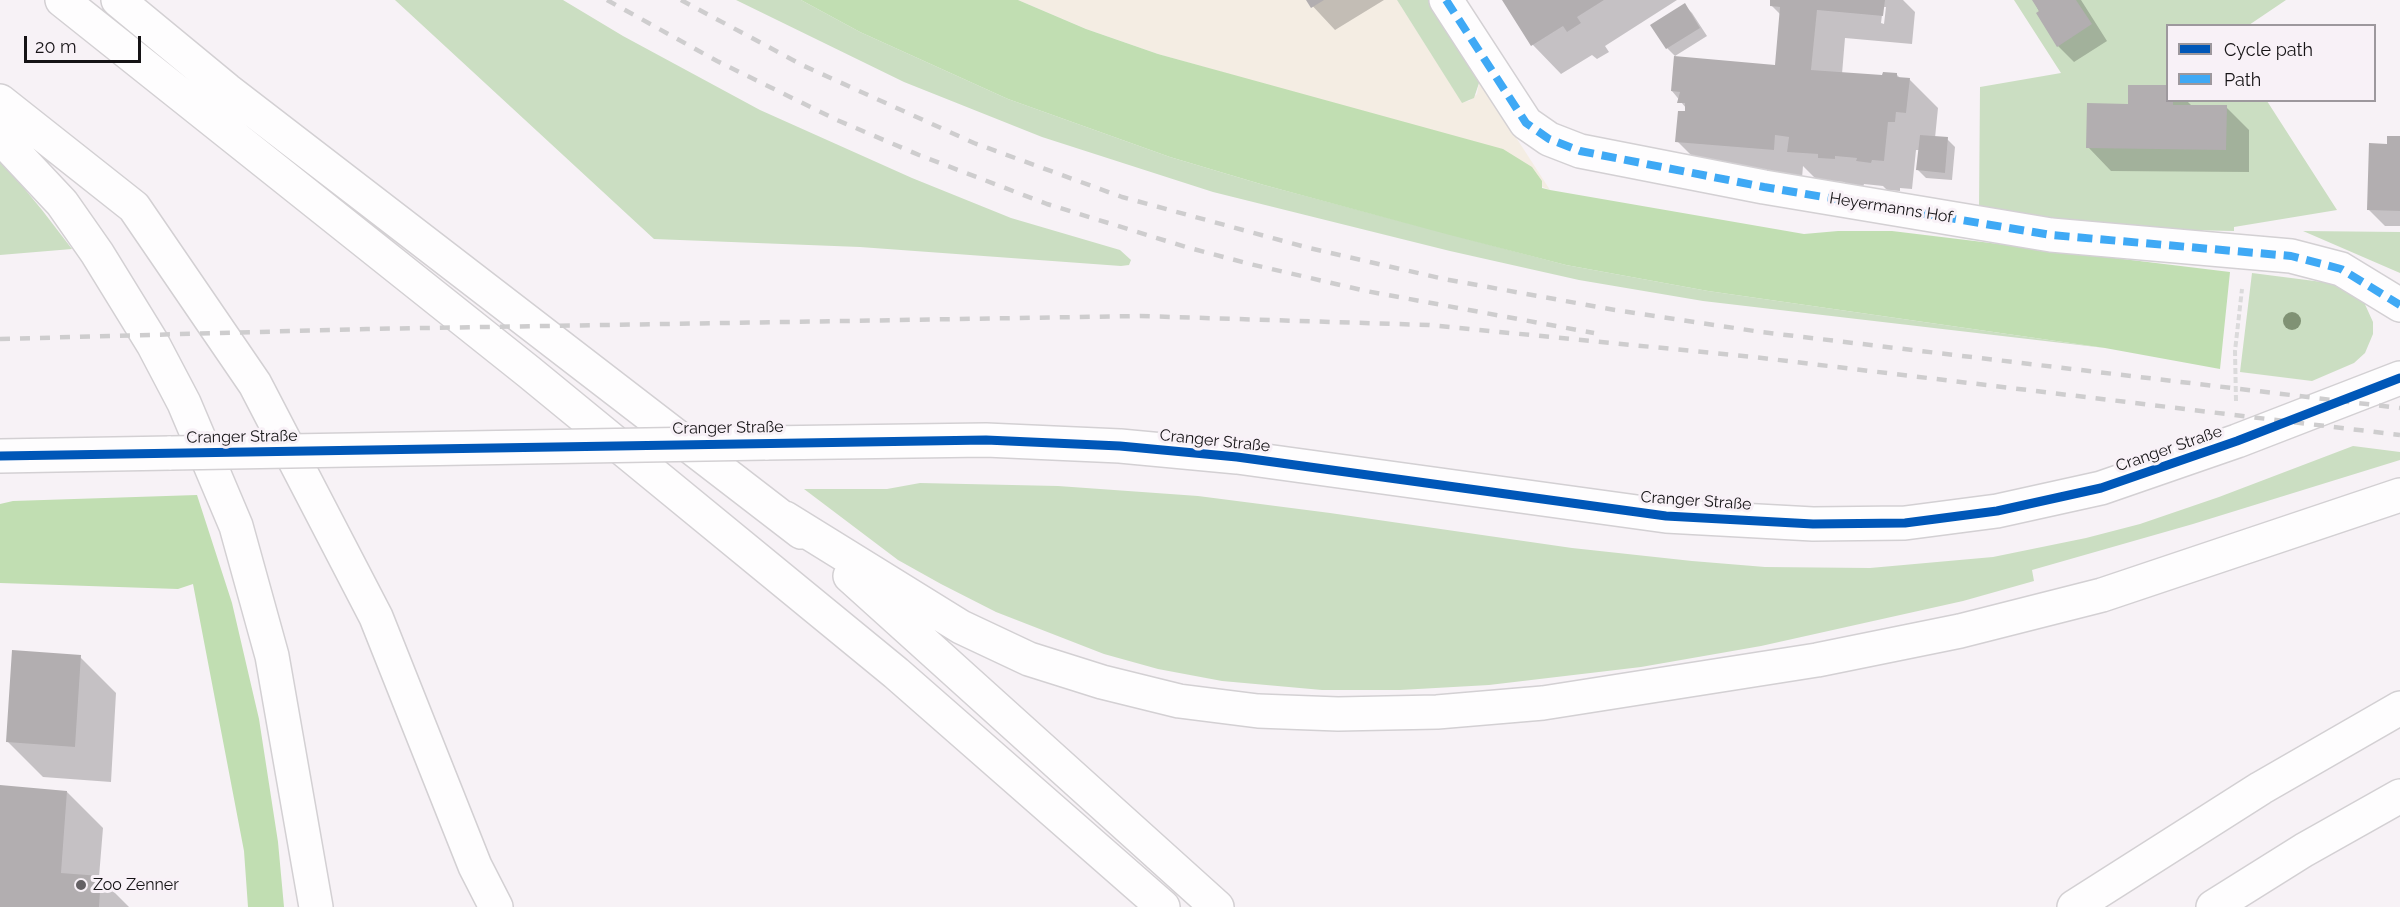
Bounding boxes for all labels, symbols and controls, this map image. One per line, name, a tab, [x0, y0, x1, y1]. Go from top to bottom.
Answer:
scale bar	[27, 24, 144, 62]
legend	[2166, 24, 2376, 102]
text: 20 m	[35, 36, 77, 57]
text: Cycle path	[2224, 39, 2313, 60]
text: Path	[2224, 69, 2261, 90]
street label: Heyermanns Hof	[1828, 189, 1954, 227]
street label: Cranger Straße	[672, 417, 784, 439]
street label: Cranger Straße	[2113, 422, 2225, 476]
street label: Cranger Straße	[186, 426, 298, 448]
street label: Cranger Straße	[1159, 426, 1271, 456]
street label: Cranger Straße	[1640, 488, 1752, 514]
place label: Zoo Zenner	[93, 875, 179, 895]
marker: Zoo Zenner	[74, 878, 88, 892]

